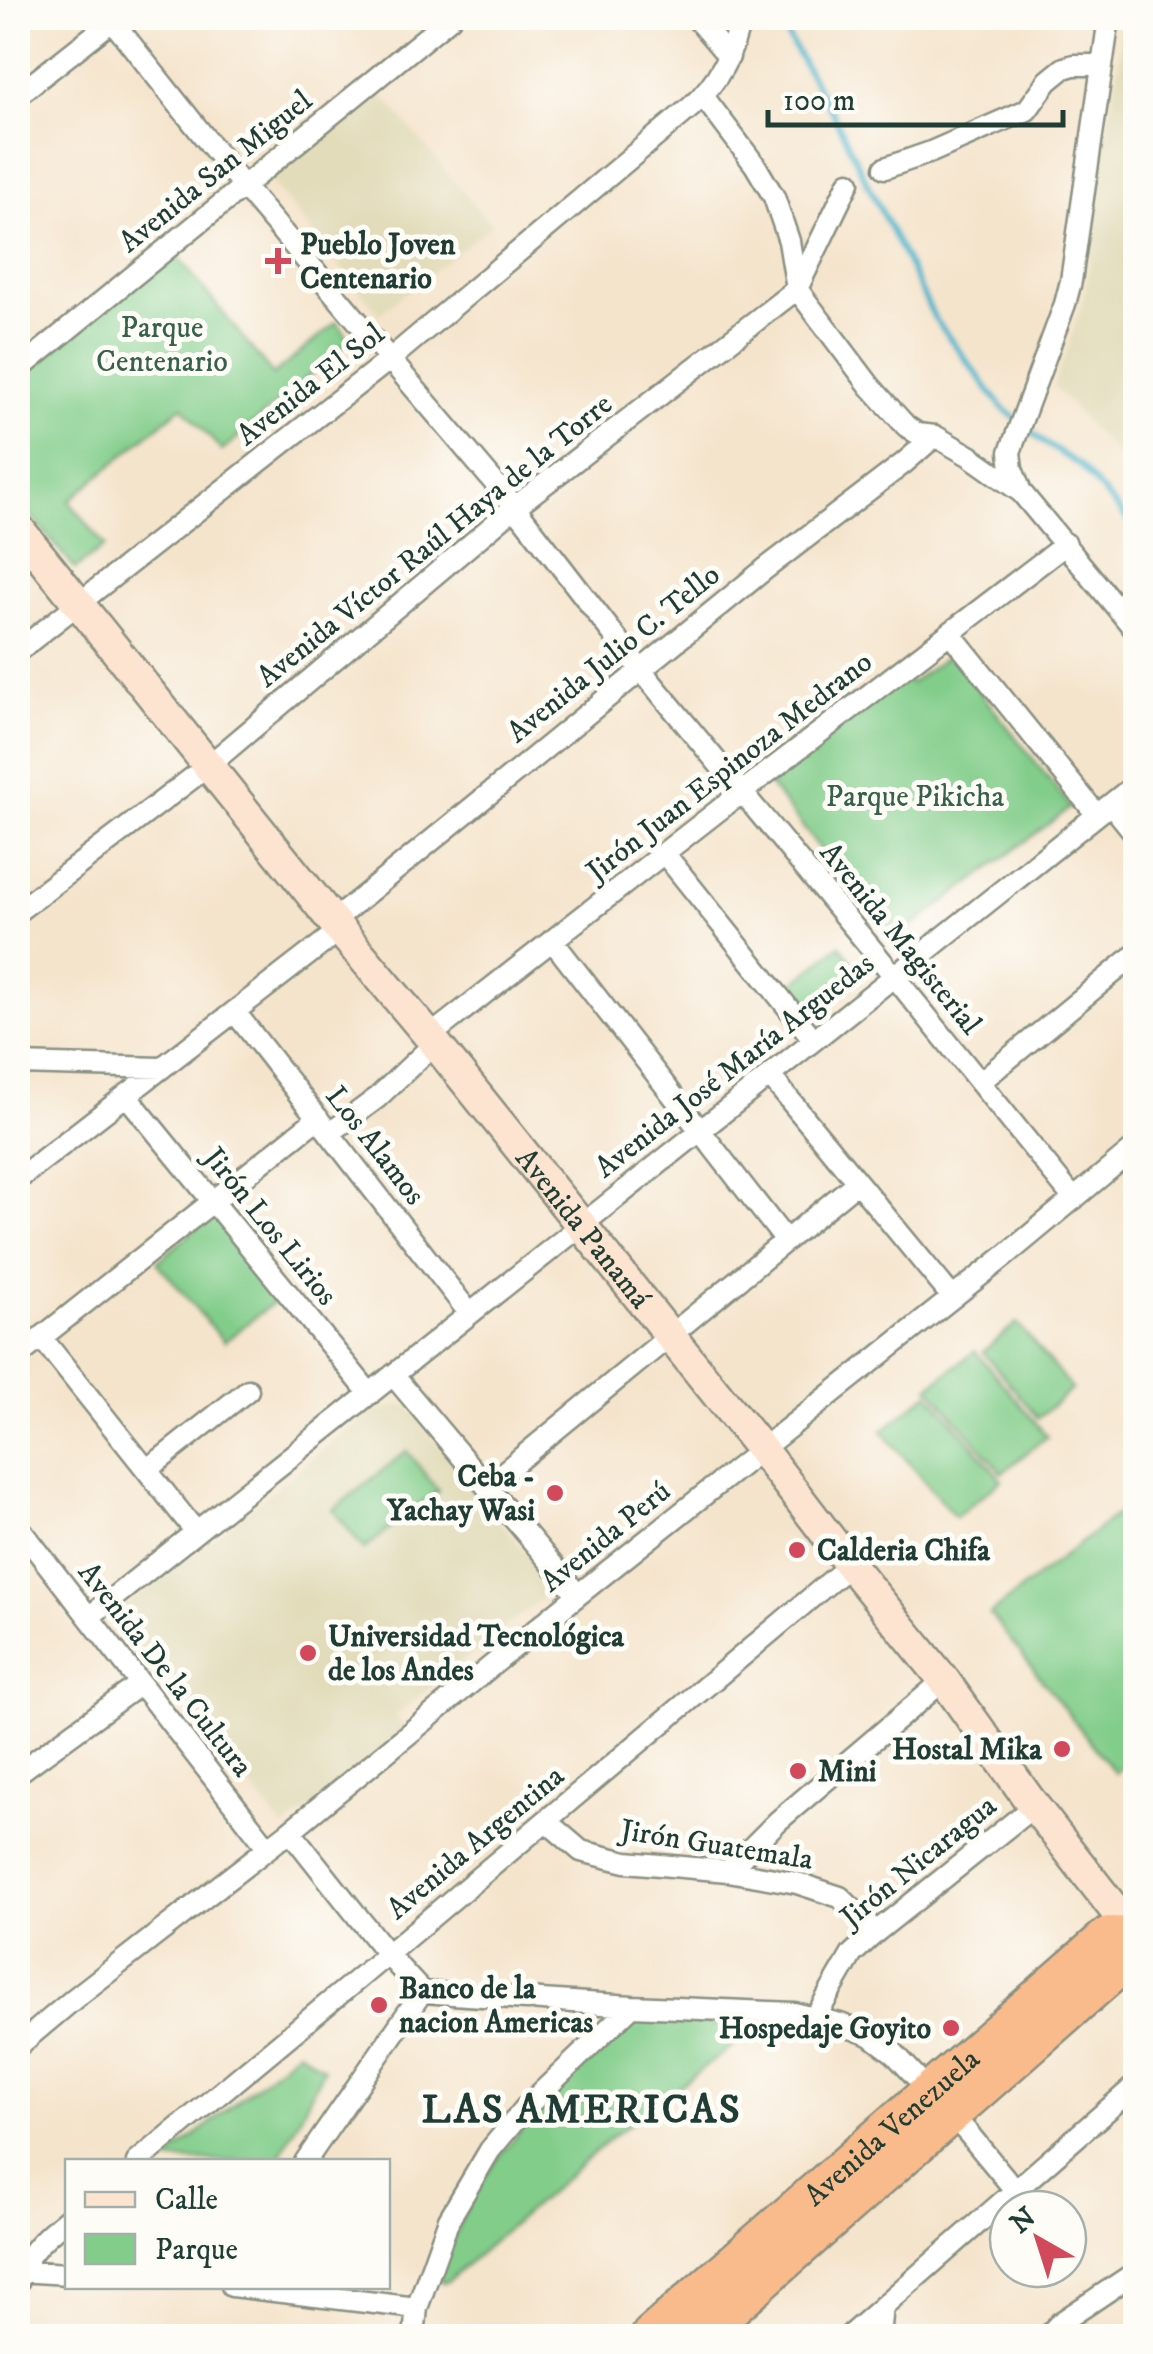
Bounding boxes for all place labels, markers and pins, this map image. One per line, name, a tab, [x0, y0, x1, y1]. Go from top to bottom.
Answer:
place label: Pueblo Joven Centenario	[300, 227, 456, 298]
marker: Pueblo Joven Centenario	[265, 248, 291, 274]
place label: Ceba - Yachay Wasi	[386, 1459, 535, 1530]
marker: Ceba - Yachay Wasi	[544, 1482, 566, 1504]
place label: Calderia Chifa	[817, 1533, 991, 1570]
marker: Calderia Chifa	[786, 1539, 808, 1561]
place label: Universidad Tecnológica de los Andes	[328, 1619, 625, 1690]
marker: Universidad Tecnológica de los Andes	[297, 1642, 319, 1664]
place label: Hostal Mika	[892, 1732, 1043, 1769]
marker: Hostal Mika	[1051, 1738, 1073, 1760]
place label: Mini	[818, 1754, 877, 1791]
marker: Mini	[787, 1760, 809, 1782]
place label: Banco de la nacion Americas	[399, 1971, 593, 2042]
marker: Banco de la nacion Americas	[368, 1994, 390, 2016]
place label: Hospedaje Goyito	[719, 2011, 931, 2048]
marker: Hospedaje Goyito	[940, 2017, 962, 2039]

